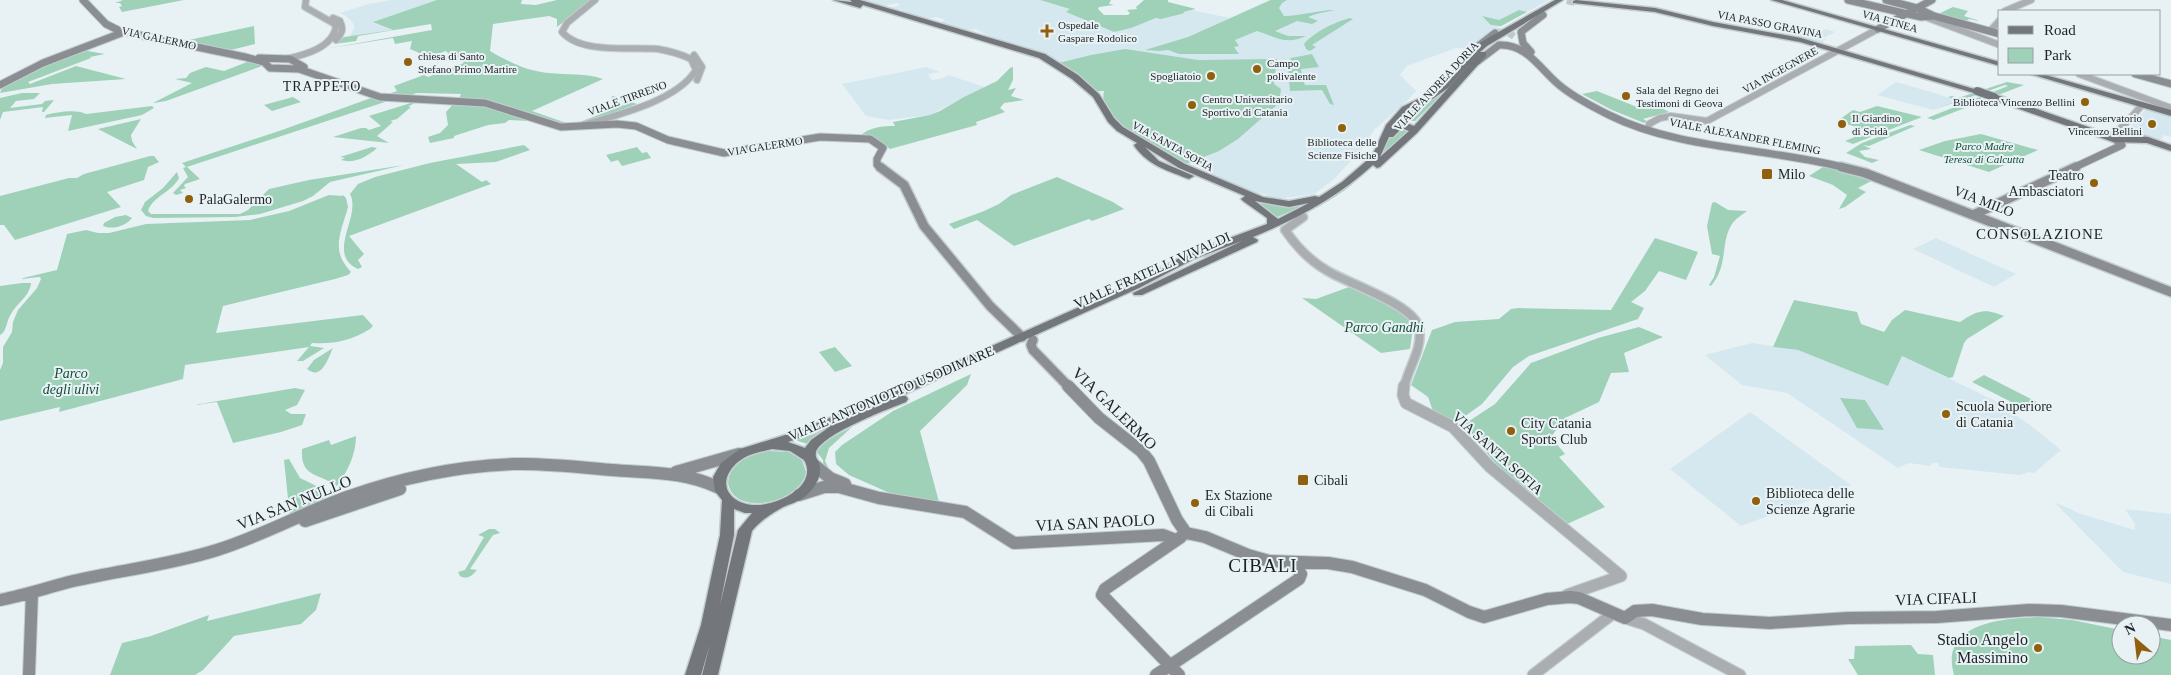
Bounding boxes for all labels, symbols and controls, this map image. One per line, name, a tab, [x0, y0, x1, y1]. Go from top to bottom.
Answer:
street label: VIA ETNEA	[1861, 7, 1919, 35]
street label: VIA PASSO GRAVINA	[1716, 8, 1824, 40]
legend	[1998, 10, 2161, 75]
place label: Ospedale Gaspare Rodolico	[1058, 19, 1138, 44]
text: Road	[2044, 22, 2076, 38]
street label: VIA GALERMO	[121, 24, 198, 52]
marker: Ospedale Gaspare Rodolico	[1040, 24, 1054, 38]
street label: VIALE ANDREA DORIA	[1391, 39, 1481, 133]
street label: VIA INGEGNERE	[1740, 44, 1820, 96]
text: Park	[2044, 47, 2072, 63]
place label: chiesa di Santo Stefano Primo Martire	[418, 50, 517, 75]
marker: chiesa di Santo Stefano Primo Martire	[402, 56, 414, 68]
place label: Campo polivalente	[1267, 57, 1316, 82]
marker: Campo polivalente	[1251, 63, 1263, 75]
place label: Spogliatoio	[1150, 70, 1201, 82]
marker: Spogliatoio	[1205, 70, 1217, 82]
street label: VIALE TIRRENO	[586, 78, 668, 118]
district label: TRAPPETO	[283, 79, 361, 94]
place label: Sala del Regno dei Testimoni di Geova	[1636, 84, 1723, 109]
marker: Sala del Regno dei Testimoni di Geova	[1620, 90, 1632, 102]
place label: Centro Universitario Sportivo di Catania	[1202, 93, 1293, 118]
place label: Biblioteca Vincenzo Bellini	[1953, 96, 2075, 108]
marker: Biblioteca Vincenzo Bellini	[2079, 96, 2091, 108]
marker: Centro Universitario Sportivo di Catania	[1186, 99, 1198, 111]
place label: Il Giardino di Scidà	[1852, 112, 1901, 137]
place label: Conservatorio Vincenzo Bellini	[2068, 112, 2142, 137]
street label: VIALE ALEXANDER FLEMING	[1668, 115, 1822, 157]
marker: Il Giardino di Scidà	[1836, 118, 1848, 130]
marker: Conservatorio Vincenzo Bellini	[2146, 118, 2158, 130]
street label: VIA SANTA SOFIA	[1130, 119, 1216, 173]
marker: Biblioteca delle Scienze Fisiche	[1336, 122, 1348, 134]
street label: VIA GALERMO	[726, 134, 804, 158]
place label: Biblioteca delle Scienze Fisiche	[1307, 136, 1377, 161]
park label: Parco Madre Teresa di Calcutta	[1944, 140, 2025, 165]
marker: Milo	[1760, 167, 1774, 181]
place label: Milo	[1778, 167, 1805, 182]
place label: Teatro Ambasciatori	[2009, 168, 2084, 199]
marker: Teatro Ambasciatori	[2088, 177, 2100, 189]
street label: VIA MILO	[1952, 183, 2016, 220]
place label: PalaGalermo	[199, 192, 272, 207]
marker: PalaGalermo	[183, 193, 195, 205]
district label: CONSOLAZIONE	[1976, 226, 2104, 242]
street label: VIALE FRATELLI VIVALDI	[1072, 229, 1233, 312]
park label: Parco Gandhi	[1343, 320, 1424, 335]
street label: VIALE ANTONIOTTO USODIMARE	[786, 343, 996, 444]
street label: VIA GALERMO	[1069, 364, 1160, 453]
park label: Parco degli ulivi	[43, 366, 99, 397]
place label: Scuola Superiore di Catania	[1956, 399, 2052, 430]
marker: Scuola Superiore di Catania	[1940, 408, 1952, 420]
street label: VIA SANTA SOFIA	[1449, 409, 1547, 498]
place label: City Catania Sports Club	[1521, 416, 1592, 447]
marker: City Catania Sports Club	[1505, 425, 1517, 437]
street label: VIA SAN NULLO	[235, 472, 354, 533]
marker: Cibali	[1296, 473, 1310, 487]
place label: Cibali	[1314, 473, 1348, 488]
place label: Biblioteca delle Scienze Agrarie	[1766, 486, 1855, 517]
place label: Ex Stazione di Cibali	[1205, 488, 1272, 519]
marker: Biblioteca delle Scienze Agrarie	[1750, 495, 1762, 507]
marker: Ex Stazione di Cibali	[1189, 497, 1201, 509]
street label: VIA SAN PAOLO	[1035, 511, 1155, 534]
district label: CIBALI	[1228, 555, 1298, 576]
street label: VIA CIFALI	[1895, 589, 1977, 608]
north arrow	[2111, 615, 2161, 665]
text: N	[2122, 620, 2138, 638]
place label: Stadio Angelo Massimino	[1937, 631, 2028, 666]
marker: Stadio Angelo Massimino	[2032, 642, 2044, 654]

